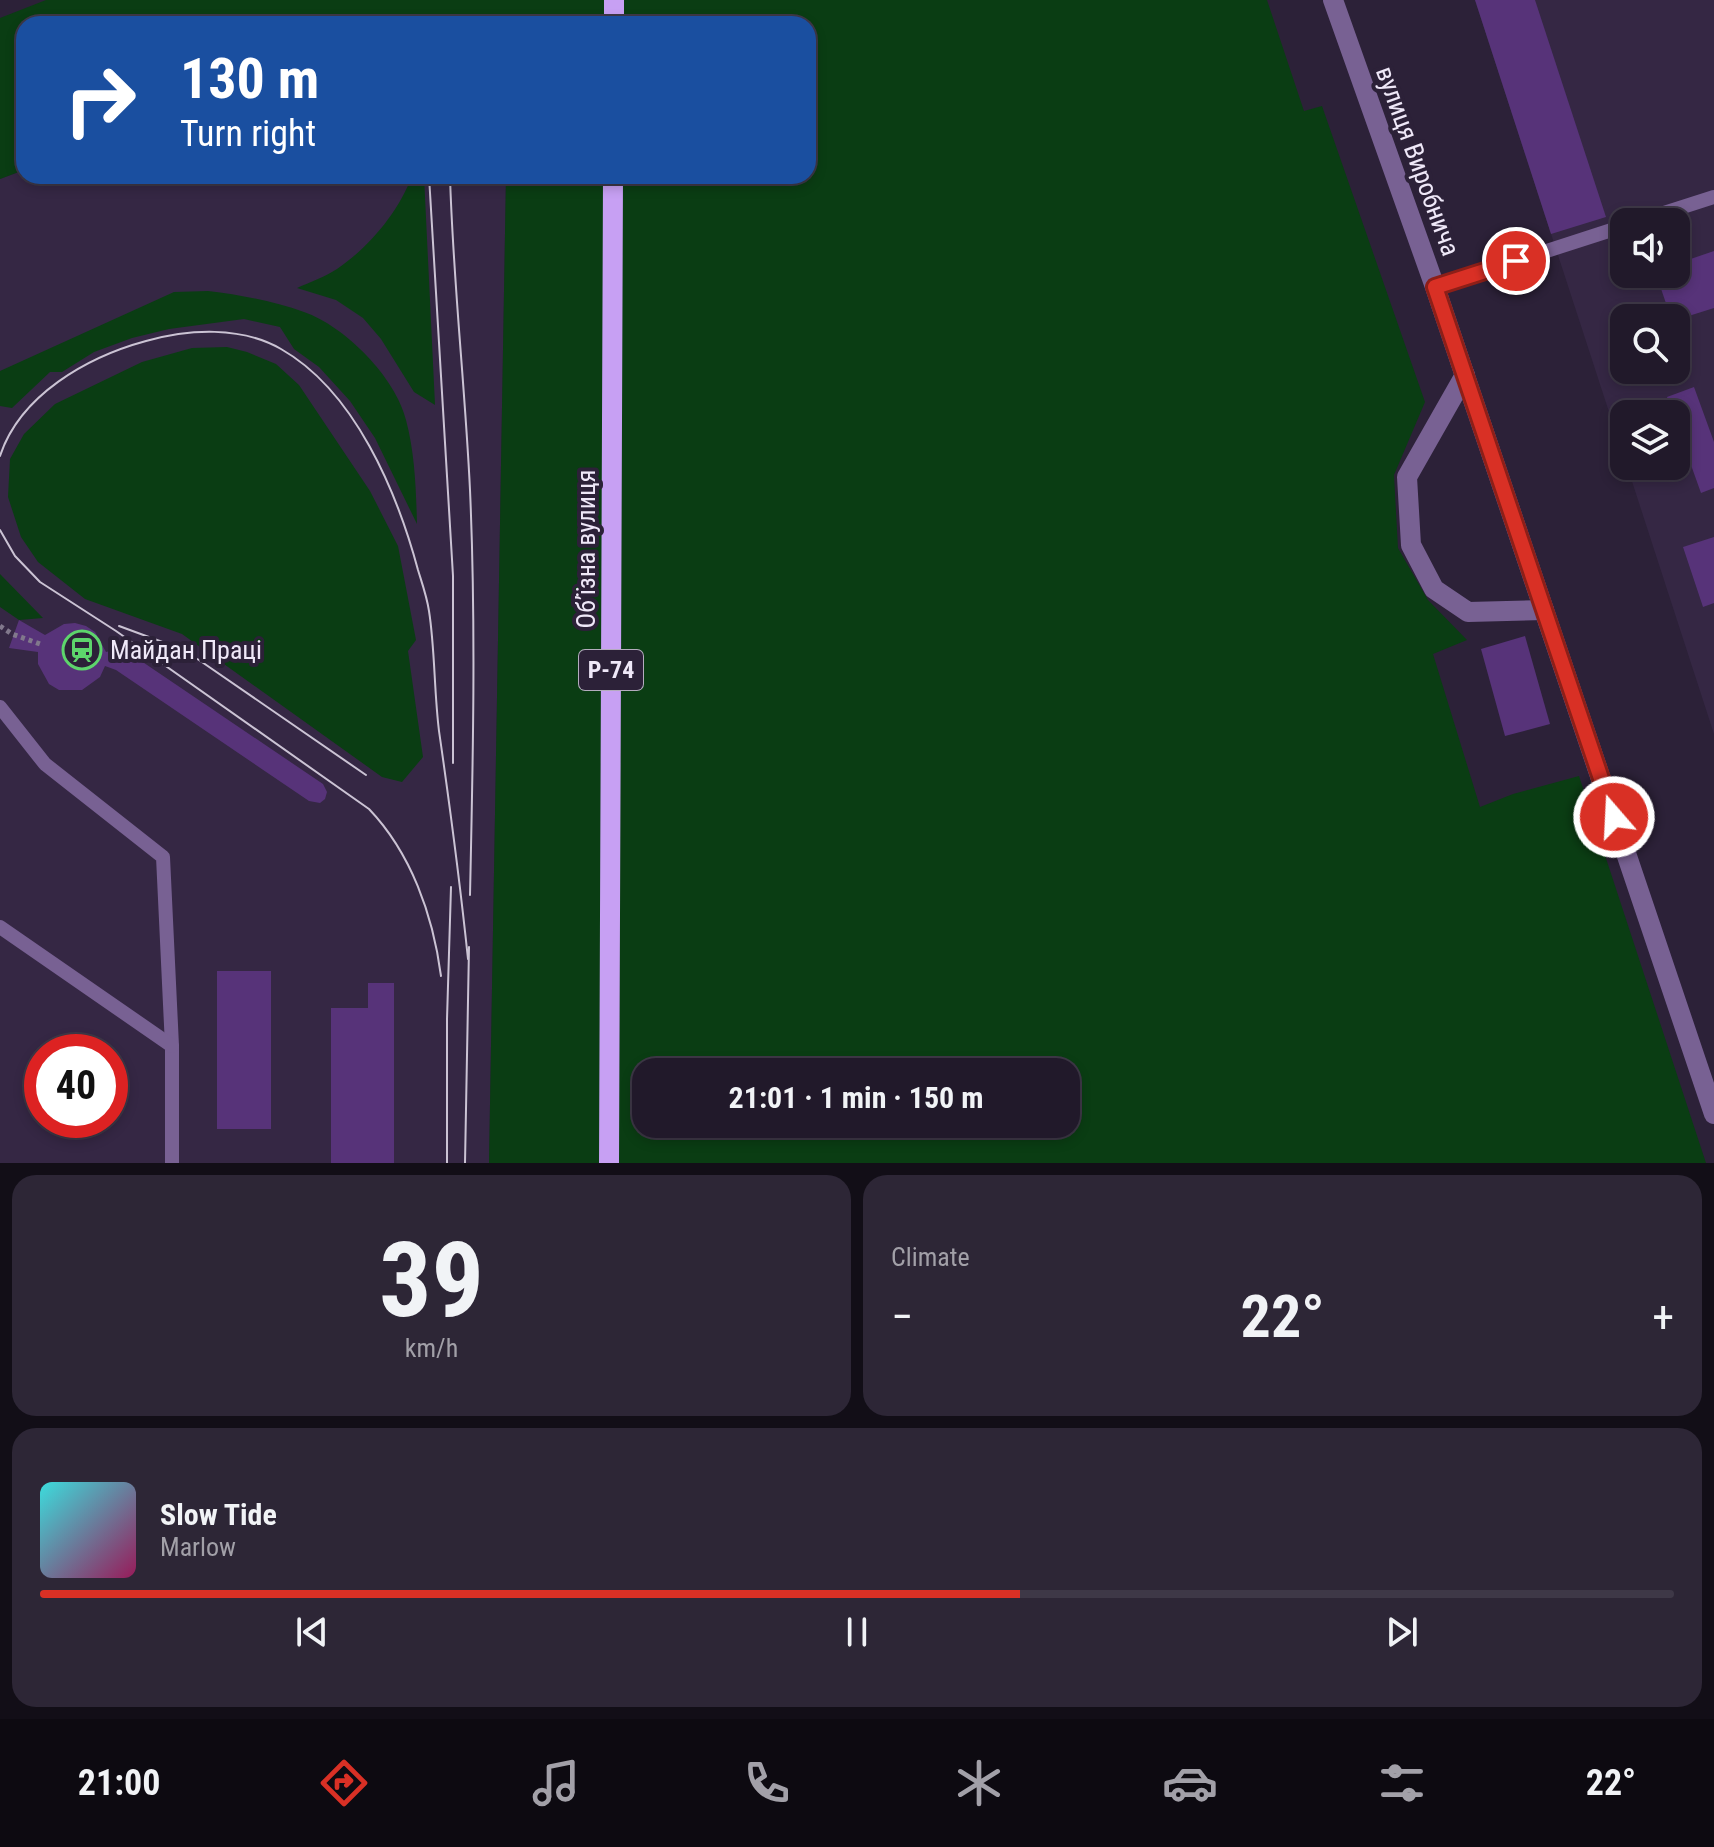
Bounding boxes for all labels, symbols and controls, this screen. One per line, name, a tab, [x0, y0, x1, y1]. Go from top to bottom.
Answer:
text: 130 m	[180, 46, 319, 112]
icon: right	[48, 48, 152, 152]
street label: вулиця Виробнича	[1370, 62, 1466, 260]
text: Turn right	[180, 113, 316, 155]
map controls	[1610, 208, 1690, 480]
button: sound	[1610, 208, 1690, 288]
pin	[1482, 227, 1550, 295]
icon: arrive	[1494, 239, 1538, 283]
button: search	[1610, 304, 1690, 384]
button: layers	[1610, 400, 1690, 480]
street label: Обʼїзна вулиця	[571, 470, 601, 628]
station icon: Майдан Праці	[61, 629, 103, 671]
place label: Майдан Праці	[110, 635, 262, 665]
road number: Р-74	[579, 650, 643, 690]
position arrow	[1572, 775, 1656, 859]
speed limit sign: 40	[24, 1034, 128, 1138]
text: 21:01 · 1 min · 150 m	[729, 1080, 983, 1115]
text: 39	[379, 1220, 484, 1341]
text: Climate	[891, 1242, 970, 1272]
text: 22°	[1241, 1281, 1325, 1352]
text: −	[891, 1291, 913, 1343]
text: +	[1652, 1291, 1674, 1343]
text: km/h	[405, 1333, 458, 1363]
text: Slow Tide	[160, 1497, 277, 1532]
text: Marlow	[160, 1532, 236, 1562]
icon: previous	[290, 1610, 334, 1654]
icon: pause	[835, 1610, 879, 1654]
icon: next	[1380, 1610, 1424, 1654]
icon: directions	[316, 1755, 372, 1811]
icon: music	[528, 1755, 584, 1811]
icon: phone	[739, 1755, 795, 1811]
icon: climate	[951, 1755, 1007, 1811]
icon: car	[1162, 1755, 1218, 1811]
icon: filters	[1374, 1755, 1430, 1811]
text: 21:00	[78, 1762, 160, 1804]
text: 22°	[1586, 1762, 1636, 1804]

